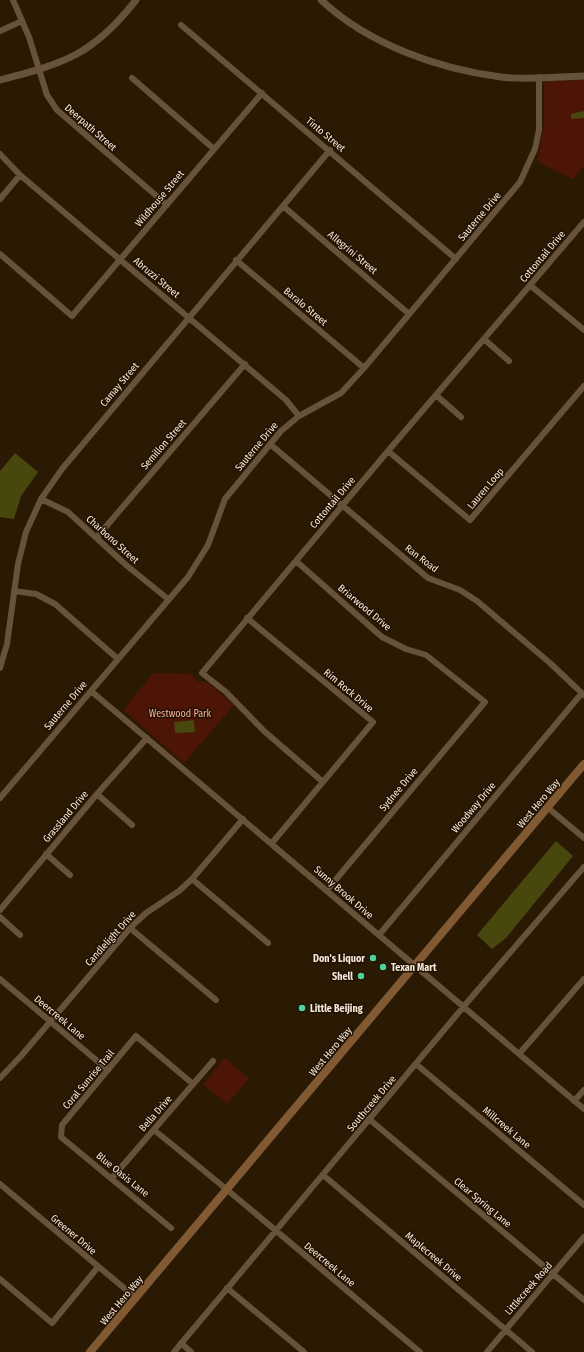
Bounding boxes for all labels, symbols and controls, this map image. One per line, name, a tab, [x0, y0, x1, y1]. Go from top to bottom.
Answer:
street label: Deerpath Street	[62, 102, 119, 154]
street label: Tinto Street	[303, 115, 348, 155]
street label: Wildhouse Street	[133, 167, 187, 229]
street label: Sauterne Drive	[456, 190, 504, 244]
street label: Cottontail Drive	[518, 228, 568, 285]
street label: Allegrini Street	[325, 229, 380, 277]
street label: Abruzzi Street	[131, 255, 182, 301]
street label: Baralo Street	[281, 285, 330, 329]
street label: Camay Street	[98, 360, 142, 409]
street label: Semillon Street	[139, 416, 189, 472]
street label: Sauterne Drive	[233, 420, 281, 474]
street label: Lauren Loop	[465, 466, 507, 512]
street label: Cottontail Drive	[308, 474, 358, 531]
street label: Charbono Street	[84, 513, 142, 567]
street label: Ran Road	[402, 542, 440, 575]
street label: Briarwood Drive	[335, 582, 393, 634]
street label: Rim Rock Drive	[321, 667, 376, 715]
street label: Sauterne Drive	[42, 679, 90, 733]
park label: Westwood Park	[149, 708, 212, 720]
street label: Sydnee Drive	[377, 765, 421, 814]
street label: West Hero Way	[515, 776, 563, 831]
street label: Woodway Drive	[449, 780, 498, 835]
street label: Grassland Drive	[41, 788, 91, 845]
street label: Sunny Brook Drive	[311, 864, 376, 922]
street label: Candlelight Drive	[83, 909, 139, 969]
place label: Don's Liquor	[313, 953, 365, 965]
marker: Don's Liquor	[368, 953, 378, 963]
marker: Texan Mart	[378, 962, 388, 972]
place label: Texan Mart	[391, 962, 437, 974]
place label: Shell	[332, 971, 353, 983]
marker: Shell	[356, 971, 366, 981]
street label: Deercreek Lane	[31, 993, 87, 1043]
marker: Little Beijing	[297, 1003, 307, 1013]
place label: Little Beijing	[310, 1003, 363, 1015]
street label: West Hero Way	[307, 1024, 355, 1079]
street label: Coral Sunrise Trail	[60, 1047, 117, 1112]
street label: Southcreek Drive	[345, 1073, 399, 1134]
street label: Bella Drive	[137, 1093, 175, 1134]
street label: Millcreek Lane	[480, 1104, 533, 1151]
street label: Blue Oasis Lane	[94, 1150, 151, 1200]
street label: Clear Spring Lane	[451, 1175, 514, 1230]
street label: Greener Drive	[48, 1212, 99, 1257]
street label: Maplecreek Drive	[403, 1230, 464, 1284]
street label: Deercreek Lane	[301, 1240, 357, 1290]
street label: Littlecreek Road	[503, 1260, 555, 1318]
street label: West Hero Way	[98, 1273, 146, 1328]

